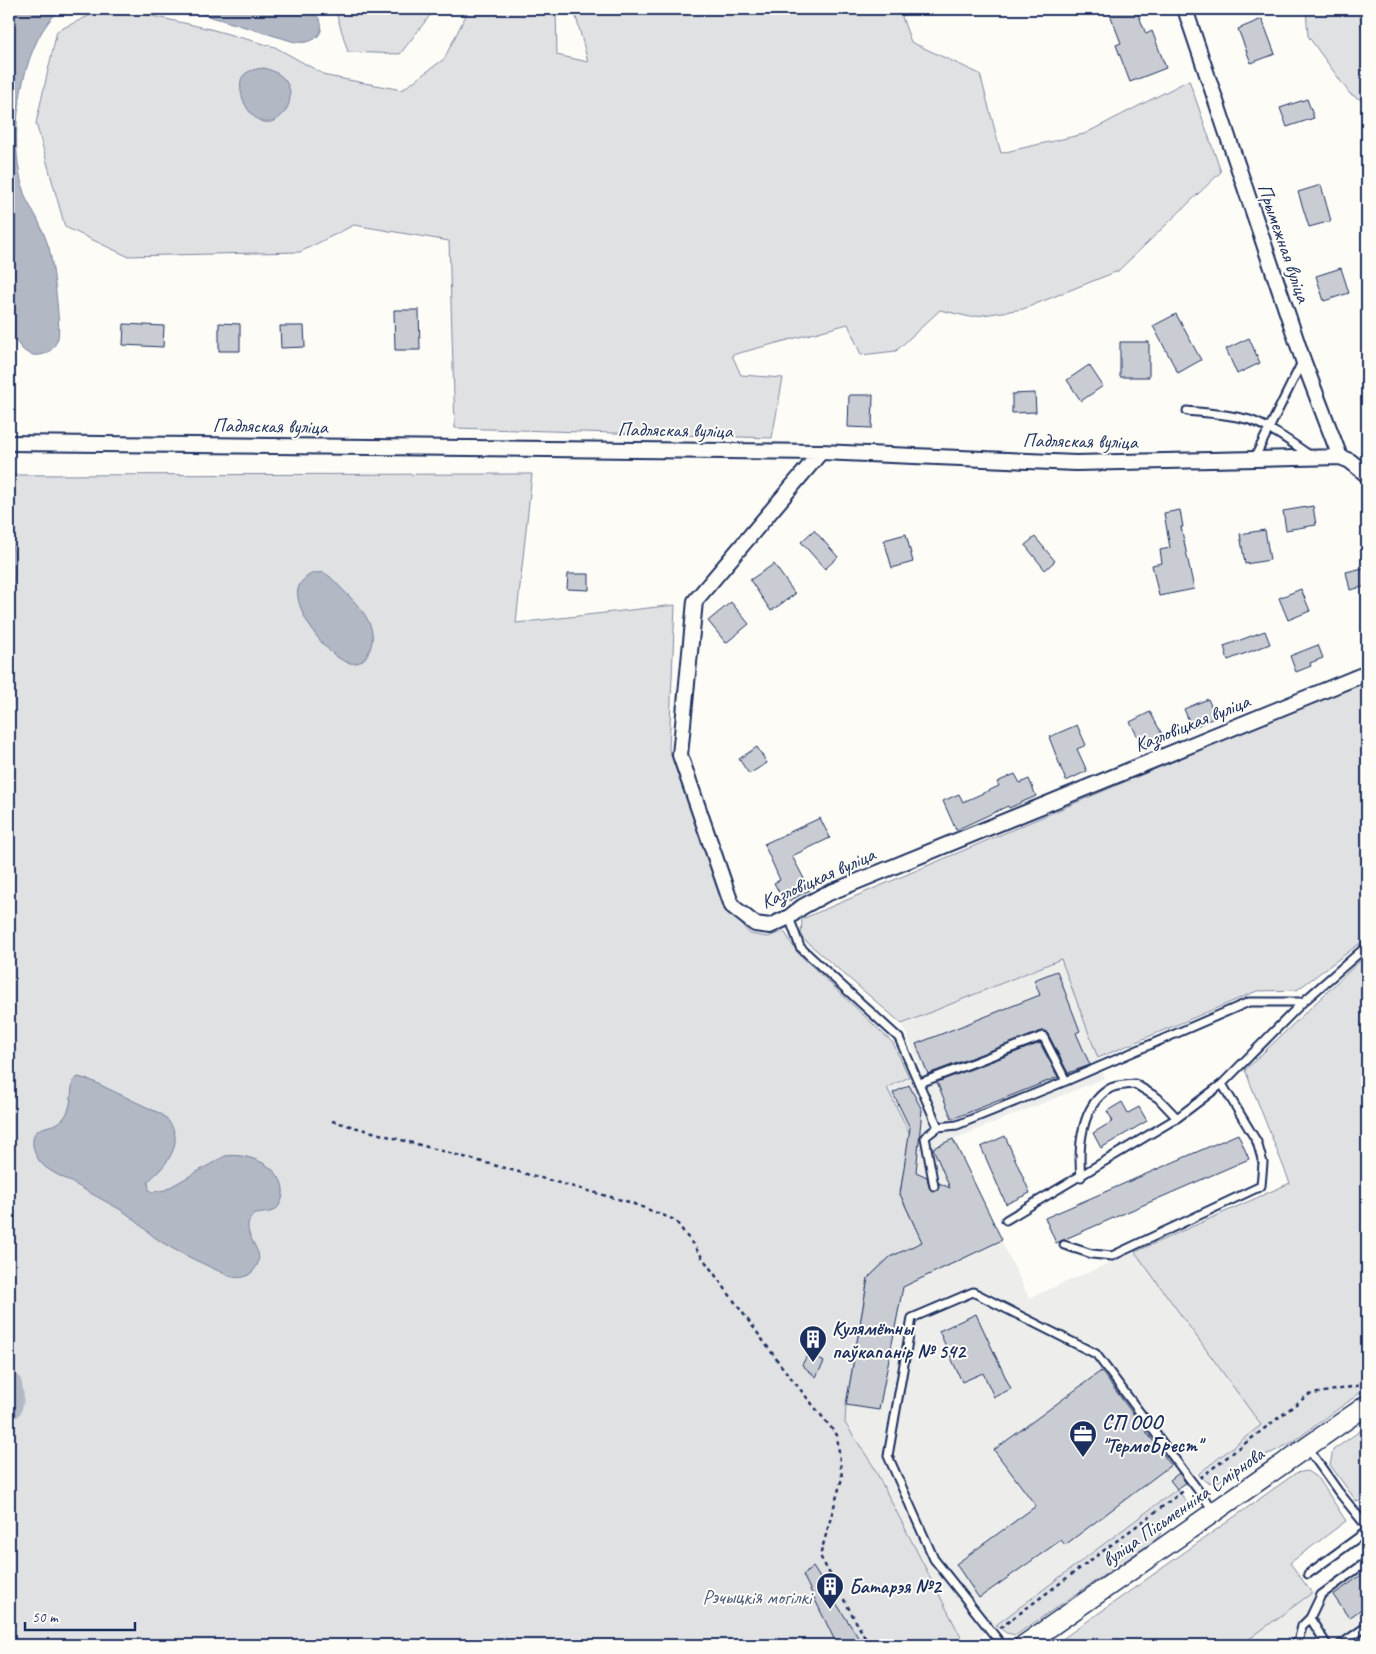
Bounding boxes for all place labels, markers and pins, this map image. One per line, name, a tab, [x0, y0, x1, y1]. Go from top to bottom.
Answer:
place label: Кулямётны паўкапанір № 542	[832, 1316, 967, 1364]
building icon: Кулямётны паўкапанір № 542	[798, 1324, 828, 1363]
place label: СП ООО "ТермоБрест"	[1102, 1410, 1206, 1458]
office icon: СП ООО "ТермоБрест"	[1068, 1419, 1098, 1458]
building icon: Батарэя №2	[815, 1571, 845, 1610]
place label: Батарэя №2	[849, 1574, 943, 1599]

